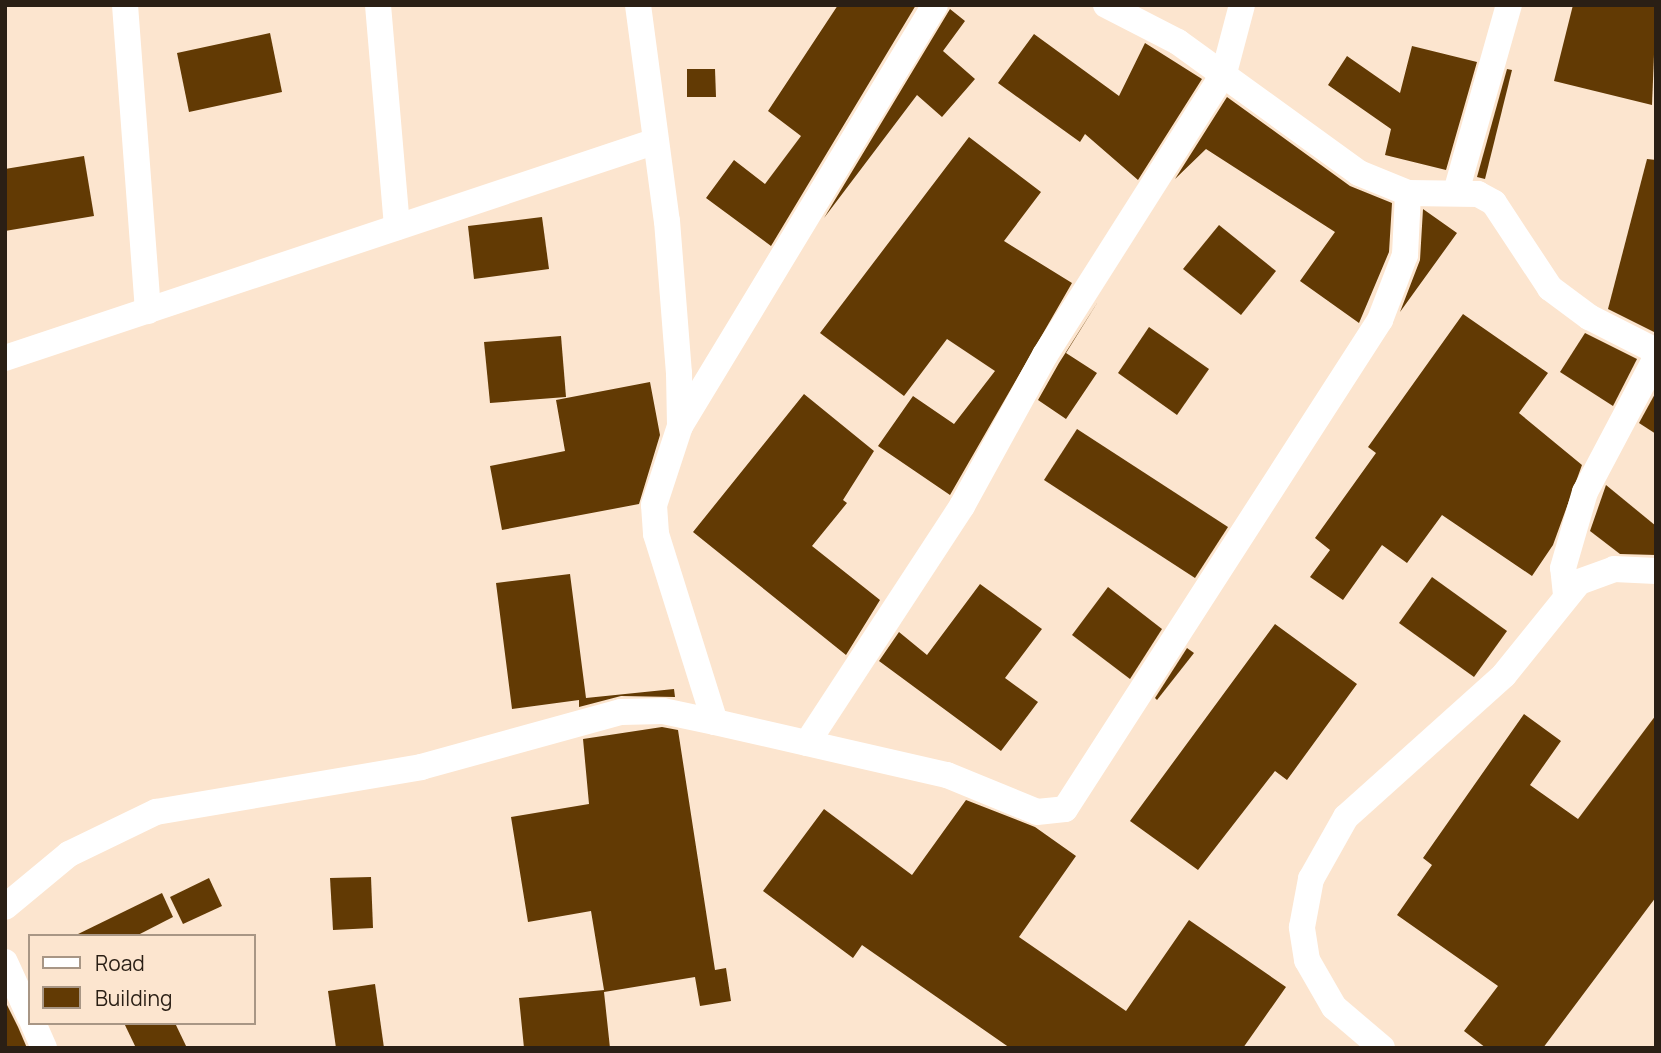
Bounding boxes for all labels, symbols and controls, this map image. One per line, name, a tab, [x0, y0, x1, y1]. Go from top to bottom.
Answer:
legend	[28, 934, 256, 1025]
text: Road	[95, 949, 145, 977]
text: Building	[95, 984, 172, 1012]

